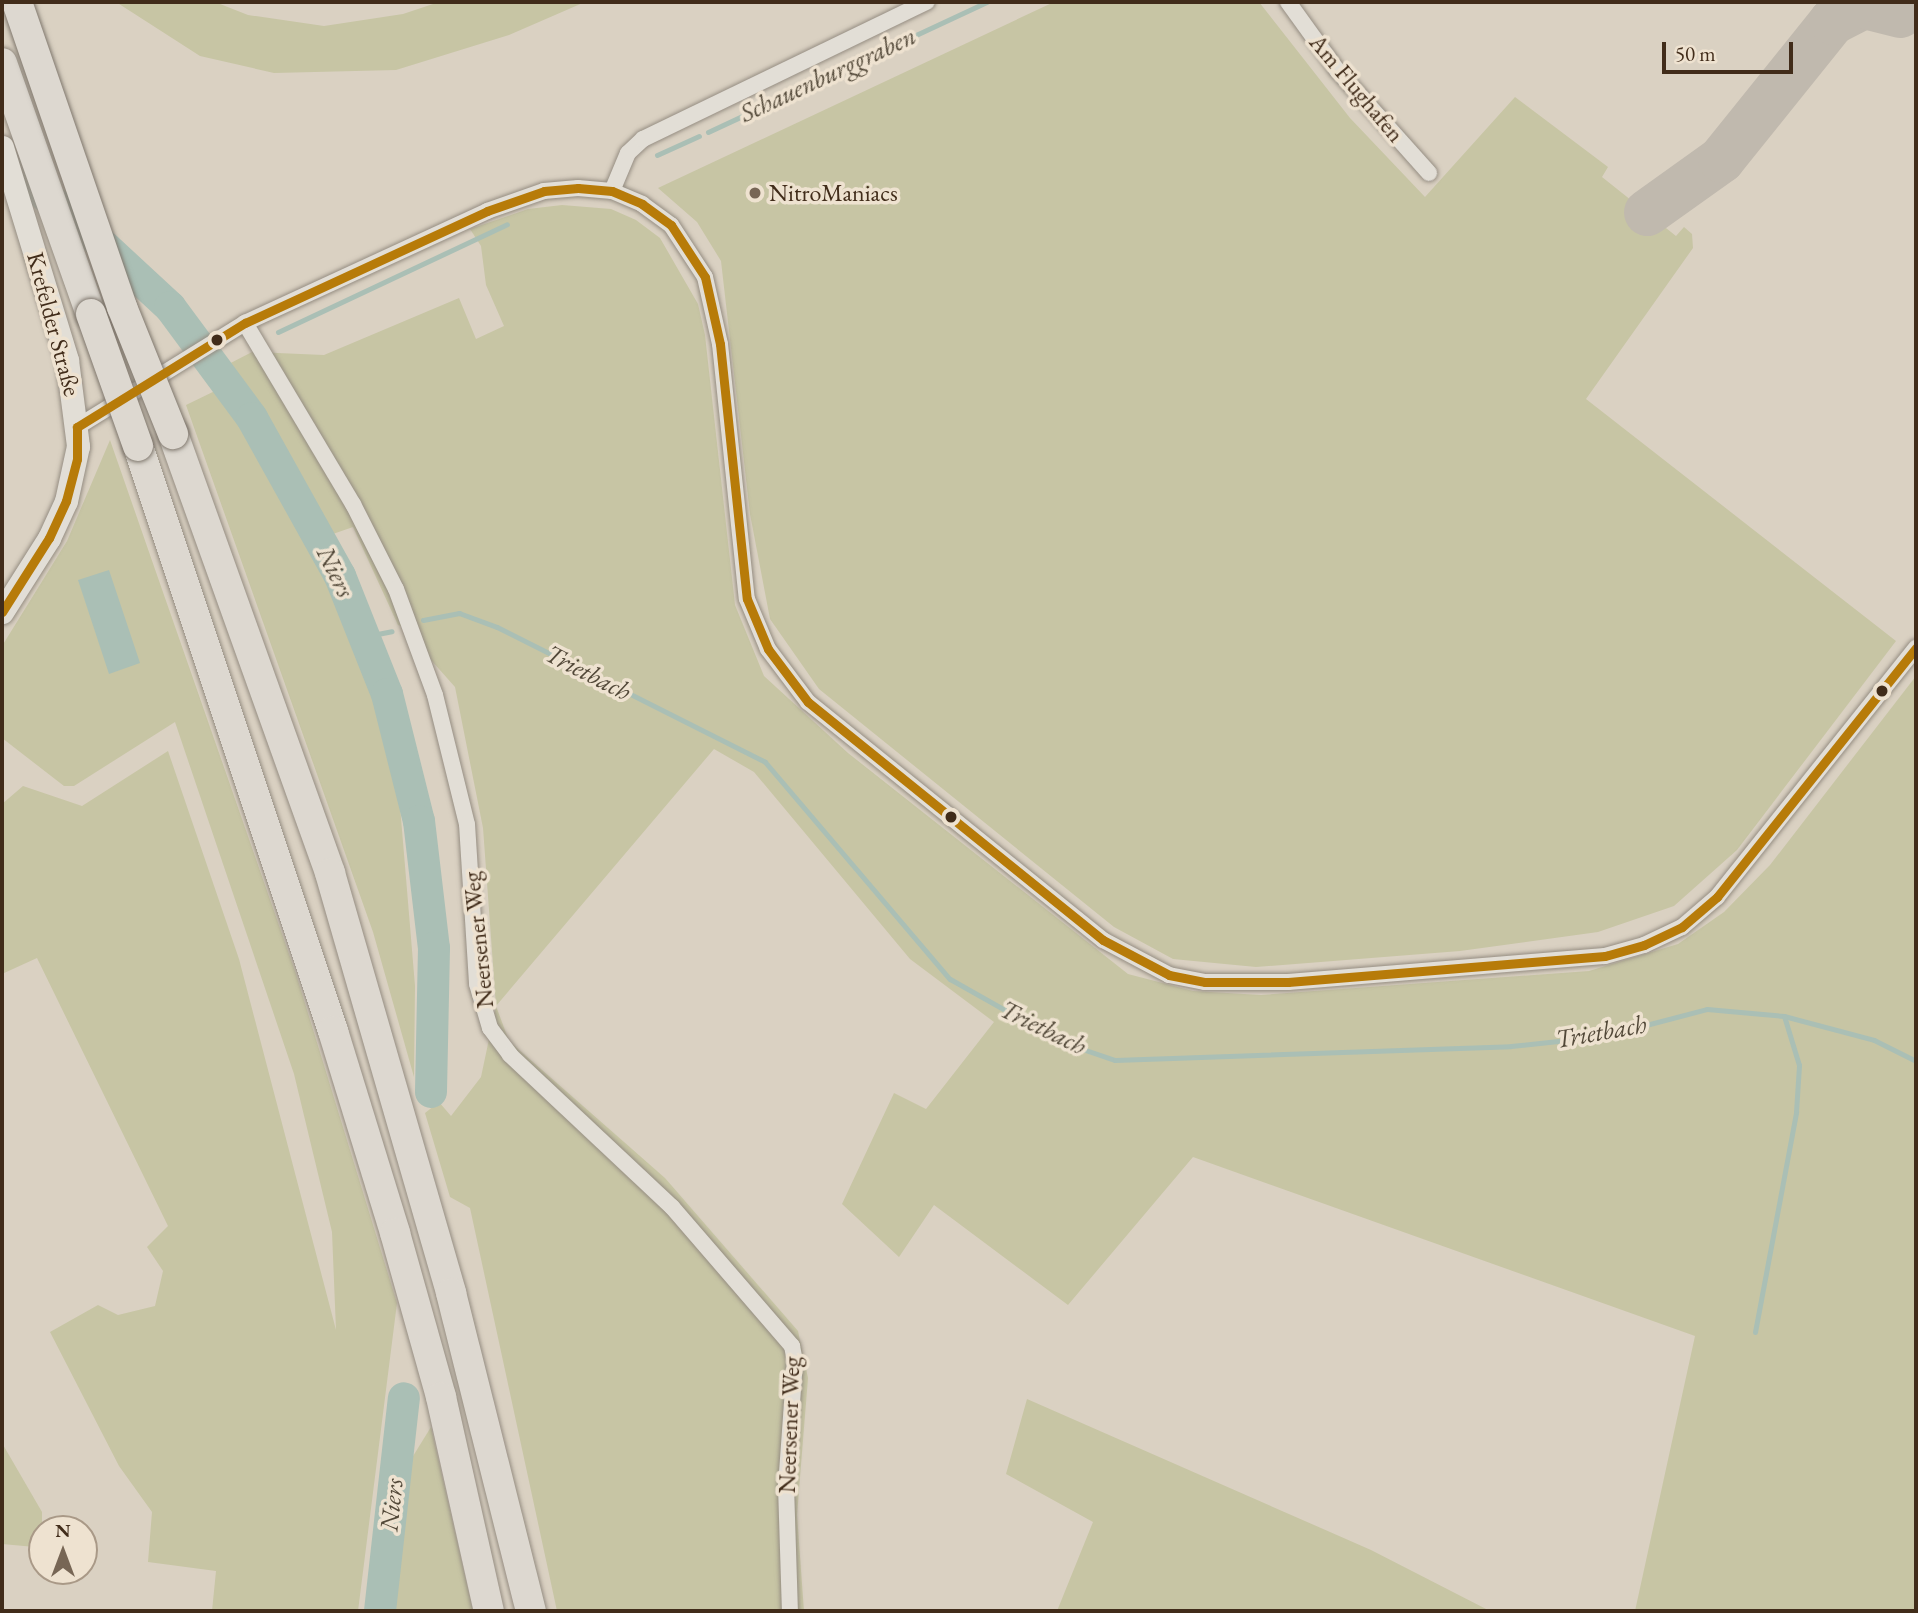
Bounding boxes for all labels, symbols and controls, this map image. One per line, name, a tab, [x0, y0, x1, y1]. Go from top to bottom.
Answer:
water label: Schauenburggraben	[735, 21, 921, 129]
street label: Am Flughafen	[1303, 28, 1411, 148]
scale bar	[1666, 28, 1797, 72]
text: 50 m	[1675, 40, 1716, 67]
place label: NitroManiacs	[769, 179, 898, 207]
marker: NitroManiacs	[747, 185, 763, 201]
street label: Krefelder Straße	[21, 249, 87, 399]
unlabelled marker	[210, 333, 224, 347]
water label: Niers	[309, 541, 361, 603]
water label: Trietbach	[540, 638, 636, 708]
unlabelled marker	[1875, 684, 1889, 698]
unlabelled marker	[944, 810, 958, 824]
street label: Neersener Weg	[457, 870, 499, 1010]
water label: Trietbach	[995, 994, 1091, 1062]
water label: Trietbach	[1553, 1009, 1649, 1055]
street label: Neersener Weg	[772, 1356, 806, 1494]
water label: Niers	[374, 1477, 410, 1533]
north arrow	[28, 1515, 98, 1585]
text: N	[55, 1518, 71, 1543]

